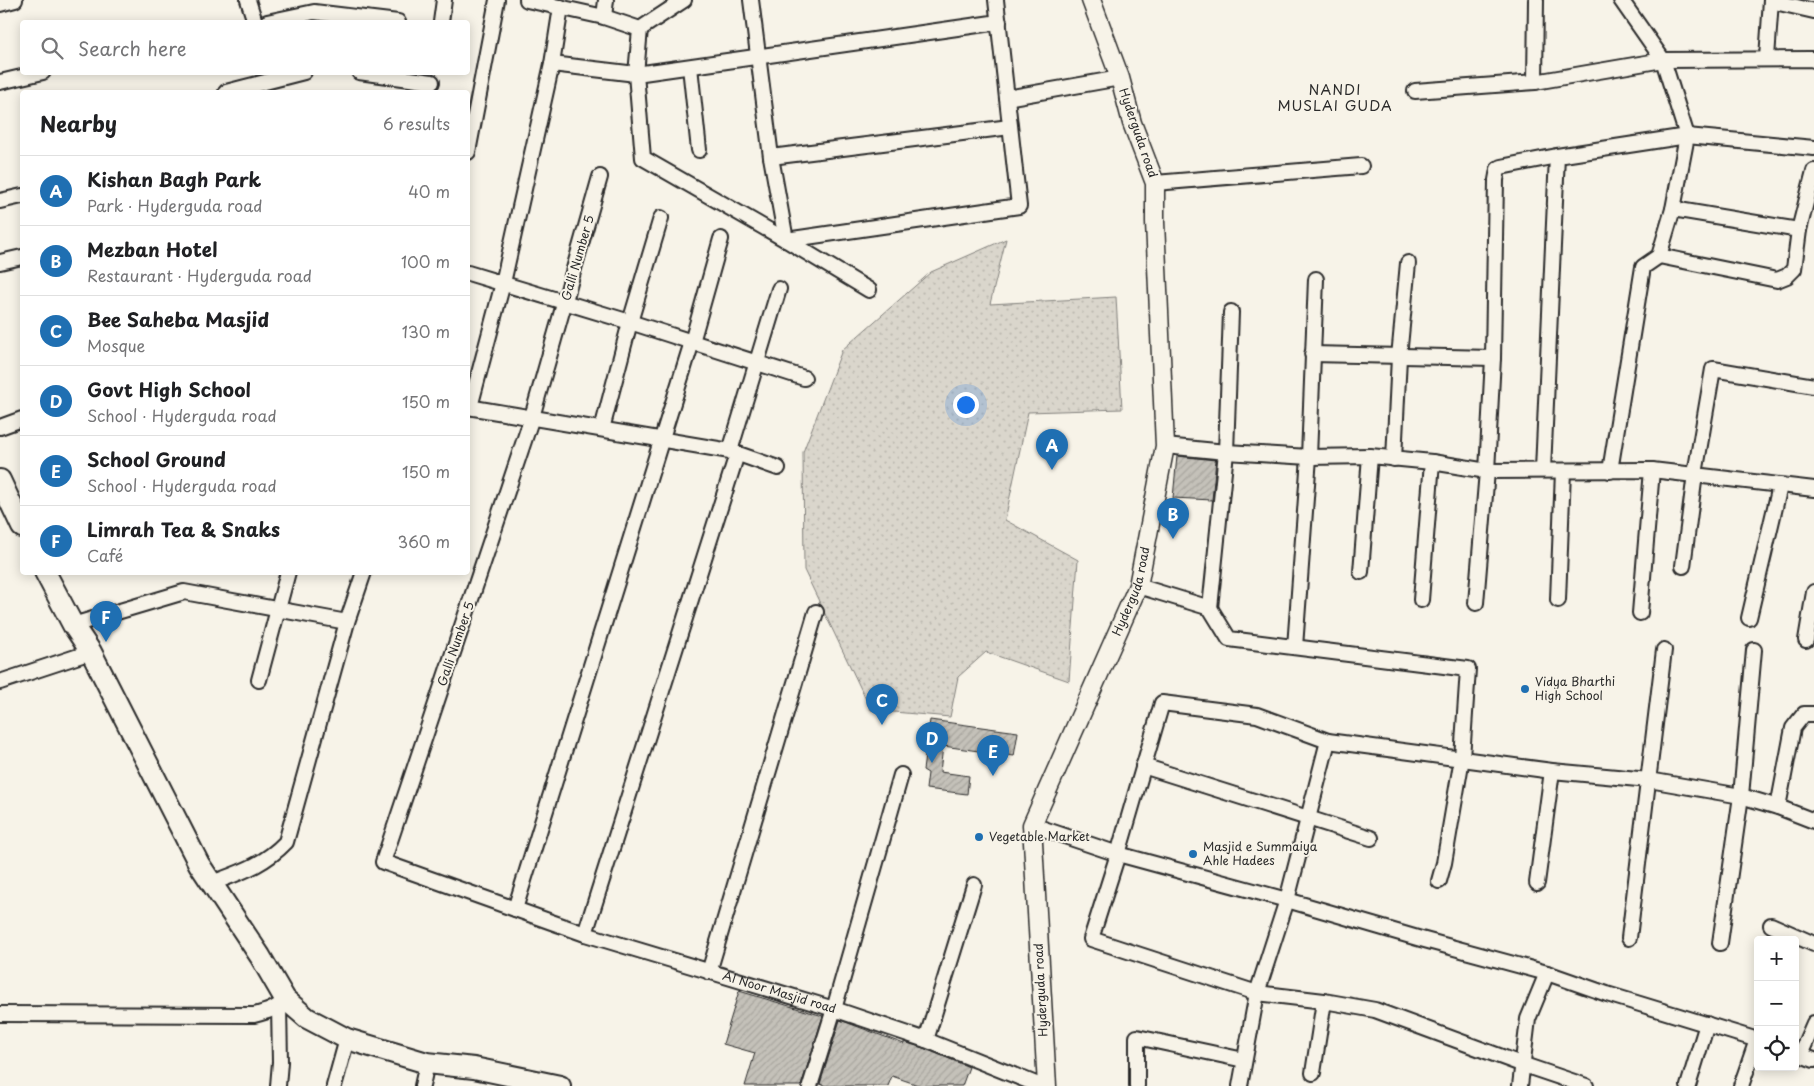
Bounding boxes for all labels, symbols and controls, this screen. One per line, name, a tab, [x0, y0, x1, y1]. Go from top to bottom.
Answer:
search box	[20, 20, 470, 75]
icon: search	[38, 34, 66, 62]
text: Search here	[78, 34, 187, 62]
district label: NANDI MUSLAI GUDA	[1277, 79, 1393, 116]
street label: Hyderguda road	[1115, 85, 1163, 180]
text: Nearby	[40, 107, 117, 139]
text: 6 results	[383, 111, 450, 135]
text: Kishan Bagh Park	[87, 165, 261, 193]
text: A	[50, 179, 62, 203]
text: 40 m	[408, 179, 450, 203]
text: Park · Hyderguda road	[87, 193, 262, 217]
street label: Galli Number 5	[556, 213, 598, 303]
text: Mezban Hotel	[87, 235, 217, 263]
text: B	[51, 249, 61, 273]
text: 100 m	[401, 249, 450, 273]
text: Restaurant · Hyderguda road	[87, 263, 312, 287]
text: Bee Saheba Masjid	[87, 305, 269, 333]
text: C	[50, 319, 62, 343]
text: 130 m	[402, 319, 450, 343]
text: Mosque	[87, 333, 145, 357]
text: Govt High School	[87, 375, 251, 403]
text: D	[50, 389, 62, 413]
text: 150 m	[402, 389, 450, 413]
your location	[953, 392, 979, 418]
text: School · Hyderguda road	[87, 403, 277, 427]
pin: A	[1036, 429, 1068, 470]
text: School Ground	[87, 445, 226, 473]
text: E	[51, 459, 61, 483]
text: 150 m	[402, 459, 450, 483]
text: School · Hyderguda road	[87, 473, 277, 497]
pin: B	[1157, 498, 1189, 539]
text: Limrah Tea & Snaks	[87, 515, 280, 543]
text: F	[51, 529, 61, 553]
text: 360 m	[398, 529, 450, 553]
text: Café	[87, 543, 123, 567]
street label: Hyderguda road	[1107, 545, 1153, 638]
street label: Galli Number 5	[432, 599, 478, 688]
pin: F	[90, 601, 122, 642]
place label: Vidya Bharthi High School	[1535, 672, 1615, 704]
marker: Vidya Bharthi High School	[1519, 683, 1531, 695]
pin: C	[866, 684, 898, 725]
pin: D	[916, 722, 948, 763]
pin: E	[977, 735, 1009, 776]
place label: Vegetable Market	[989, 827, 1090, 845]
marker: Vegetable Market	[973, 831, 985, 843]
place label: Masjid e Summaiya Ahle Hadees	[1203, 837, 1318, 869]
marker: Masjid e Summaiya Ahle Hadees	[1187, 848, 1199, 860]
map controls	[1754, 936, 1799, 1071]
button: +	[1754, 936, 1799, 981]
street label: Hyderguda road	[1029, 943, 1051, 1037]
street label: AI Noor Masjid road	[721, 966, 839, 1017]
button: −	[1754, 981, 1799, 1026]
button: locate	[1754, 1026, 1799, 1071]

